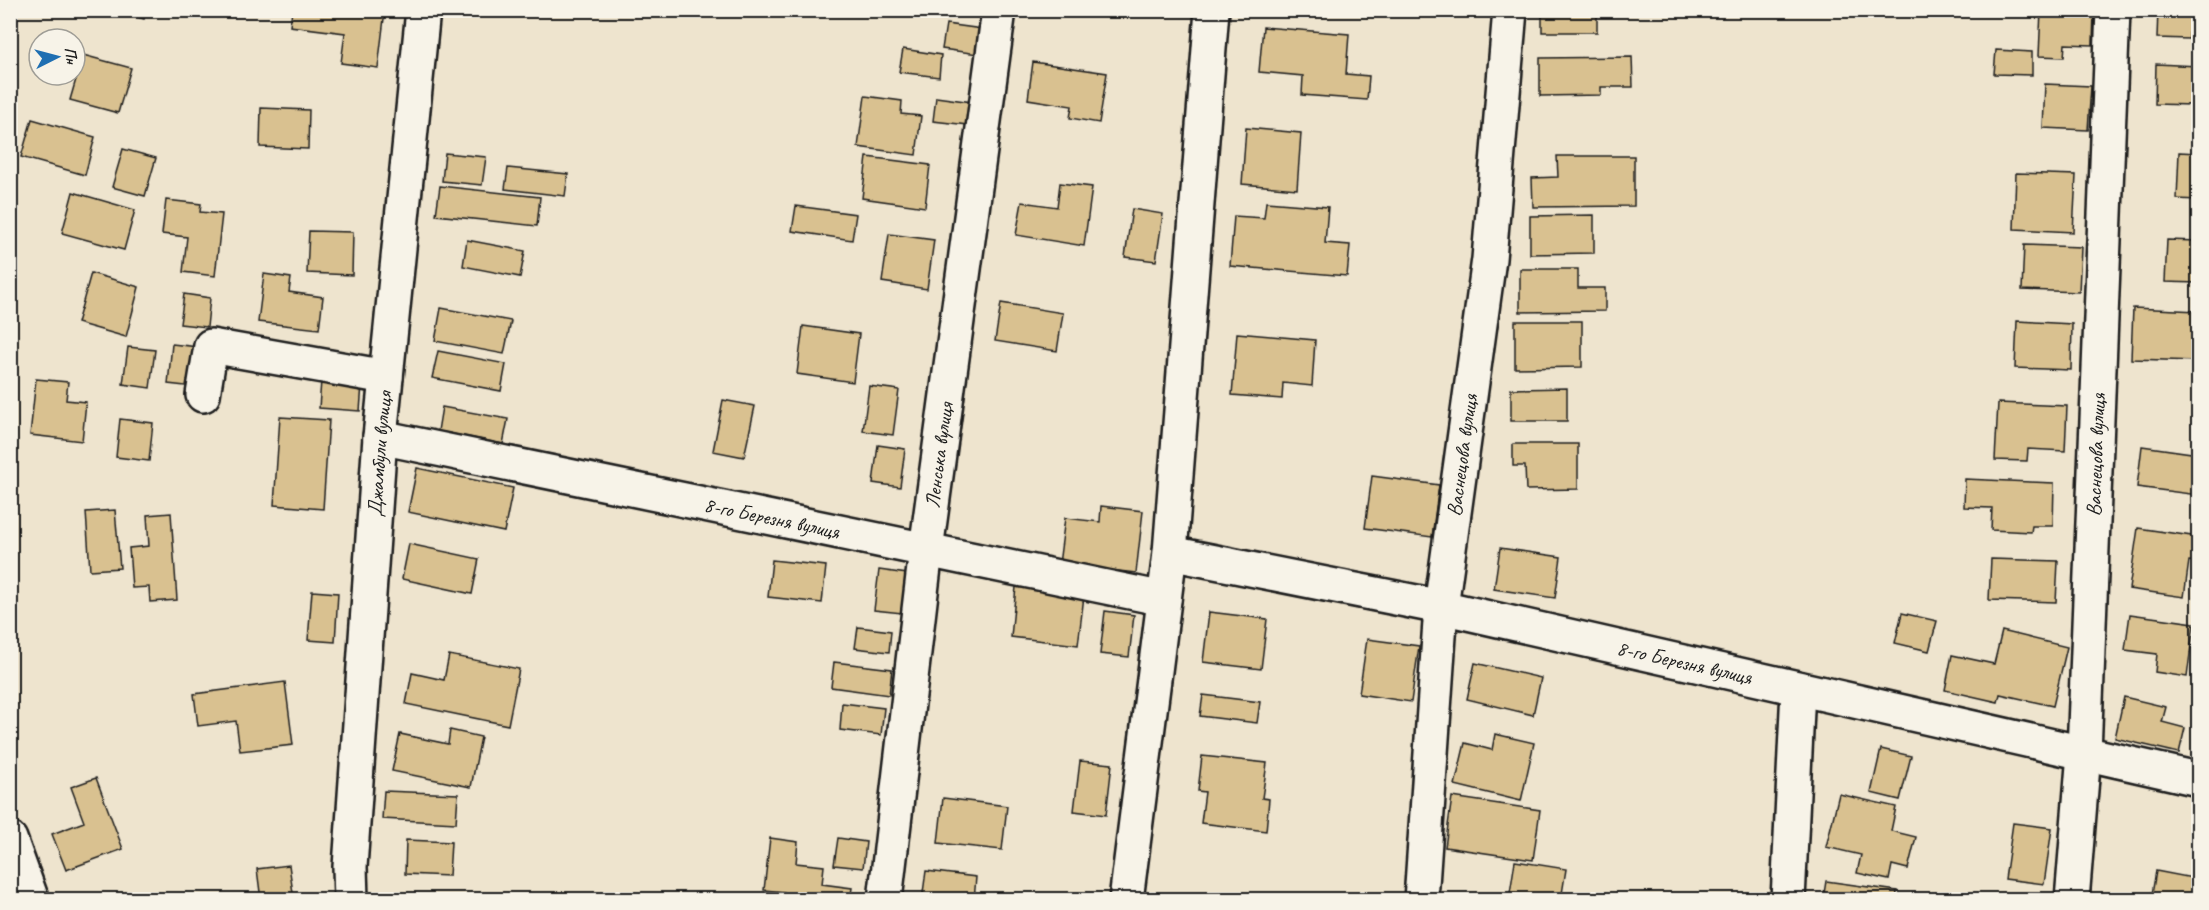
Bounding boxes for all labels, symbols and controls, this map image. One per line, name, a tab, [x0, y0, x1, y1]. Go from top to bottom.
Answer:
north arrow	[27, 27, 87, 87]
text: Пн	[60, 46, 82, 66]
street label: Джамбули вулиця	[361, 388, 398, 518]
street label: Васнецова вулиця	[1441, 391, 1483, 518]
street label: Васнецова вулиця	[2080, 391, 2111, 517]
street label: Ленська вулиця	[919, 400, 959, 509]
street label: 8-го Березня вулиця	[702, 491, 843, 545]
street label: 8-го Березня вулиця	[1614, 634, 1756, 691]

